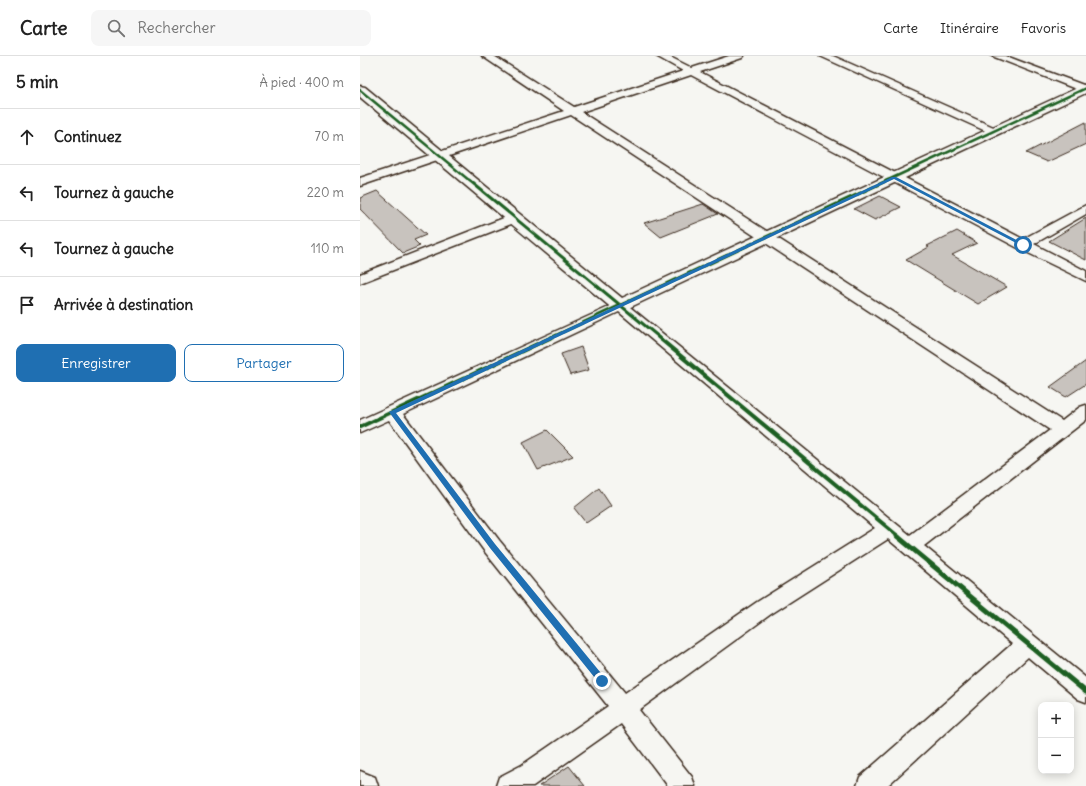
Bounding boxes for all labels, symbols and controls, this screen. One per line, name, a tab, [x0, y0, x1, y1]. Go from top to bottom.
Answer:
search box	[91, 10, 371, 46]
text: Carte	[20, 16, 67, 40]
icon: search	[105, 17, 127, 39]
text: Rechercher	[137, 18, 216, 37]
text: Carte	[883, 19, 918, 37]
text: Itinéraire	[940, 19, 999, 37]
text: Favoris	[1021, 19, 1066, 37]
text: 5 min	[16, 71, 58, 93]
text: À pied · 400 m	[259, 74, 344, 91]
icon: ahead	[16, 126, 38, 148]
text: Continuez	[54, 127, 122, 146]
text: 70 m	[315, 128, 344, 145]
icon: left	[16, 182, 38, 204]
text: Tournez à gauche	[54, 183, 174, 202]
text: 220 m	[307, 184, 344, 201]
route start	[1014, 236, 1032, 254]
icon: left	[16, 238, 38, 260]
text: Tournez à gauche	[54, 239, 174, 258]
text: 110 m	[311, 240, 344, 257]
icon: arrive	[16, 294, 38, 316]
text: Arrivée à destination	[54, 295, 193, 314]
button: Enregistrer	[16, 344, 176, 382]
button: Partager	[184, 344, 344, 382]
route end	[593, 672, 611, 690]
map controls	[1038, 702, 1074, 774]
button: +	[1038, 702, 1074, 738]
button: −	[1038, 738, 1074, 774]

